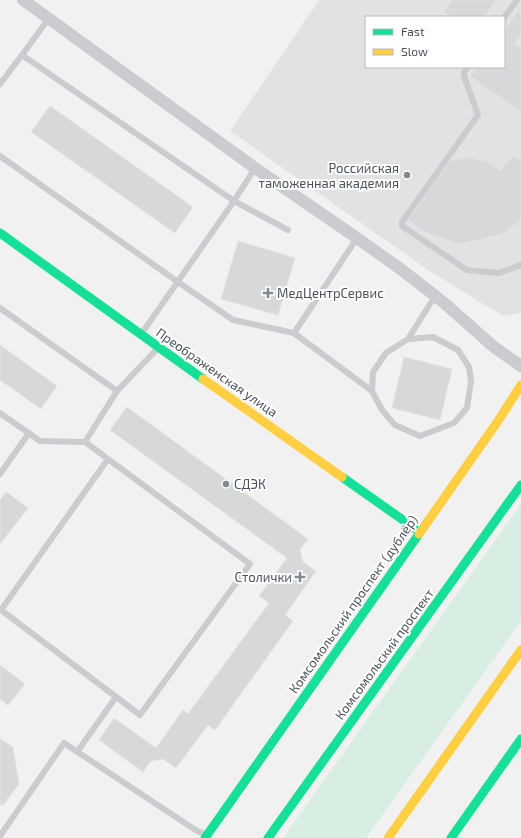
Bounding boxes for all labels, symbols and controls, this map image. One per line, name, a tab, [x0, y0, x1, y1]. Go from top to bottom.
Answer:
legend	[365, 16, 505, 68]
text: Fast	[401, 24, 425, 38]
text: Slow	[401, 44, 428, 58]
place label: Российская таможенная академия	[259, 160, 399, 191]
marker: Российская таможенная академия	[402, 170, 412, 180]
place label: МедЦентрСервис	[277, 285, 384, 301]
marker: МедЦентрСервис	[262, 287, 274, 299]
street label: Преображенская улица	[153, 324, 281, 420]
place label: СДЭК	[234, 476, 266, 492]
marker: СДЭК	[221, 479, 231, 489]
street label: Комсомольский проспект (дублёр)	[285, 512, 421, 696]
place label: Столички	[235, 569, 292, 585]
marker: Столички	[295, 572, 305, 582]
street label: Комсомольский проспект	[331, 586, 437, 722]

